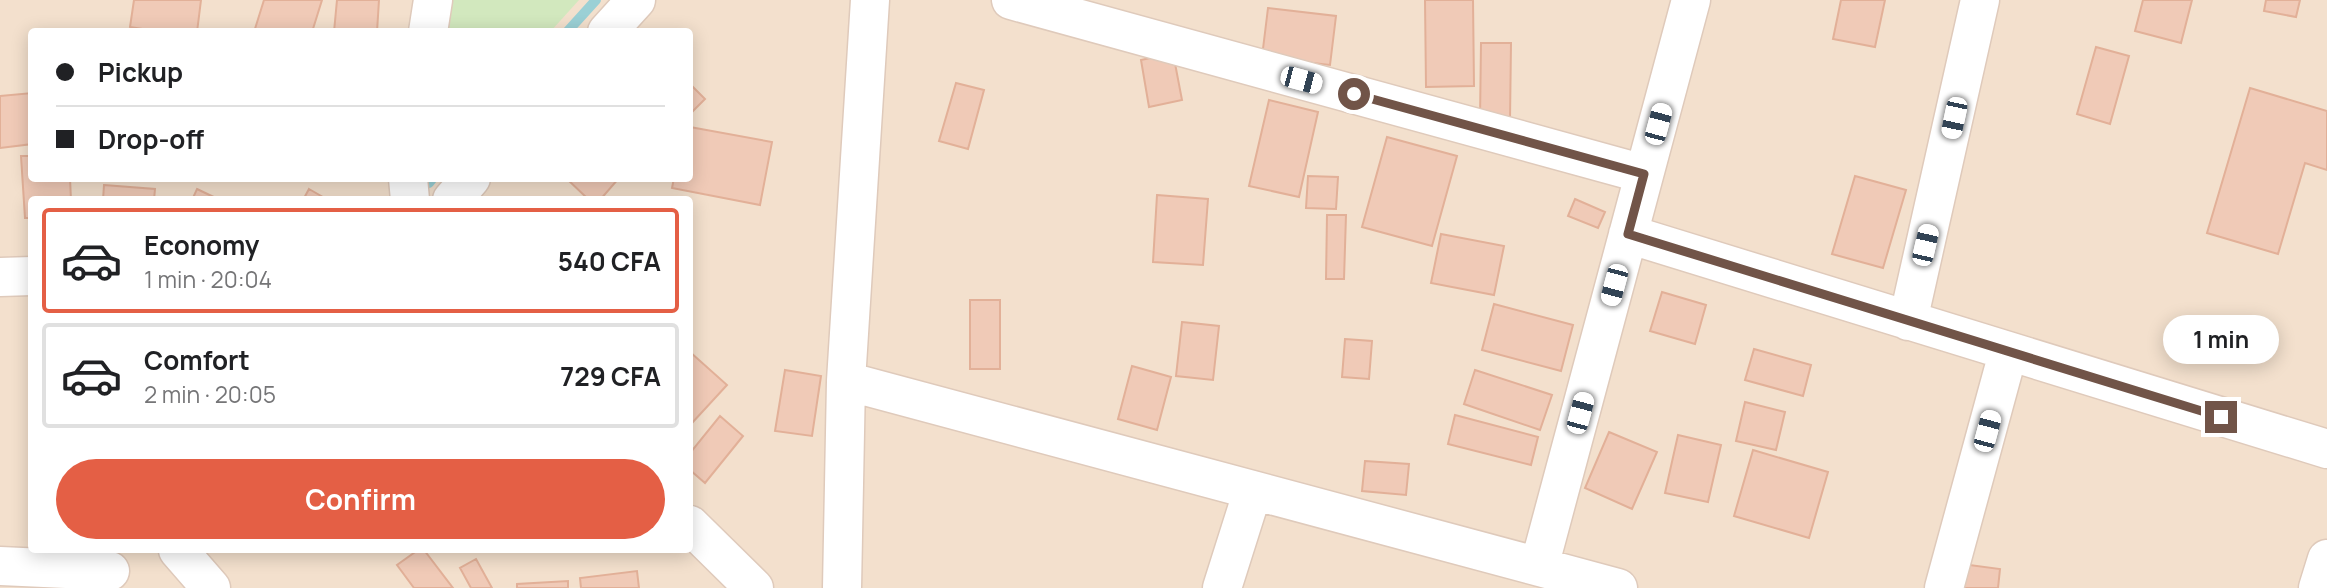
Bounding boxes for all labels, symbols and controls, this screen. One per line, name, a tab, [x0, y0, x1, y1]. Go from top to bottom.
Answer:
text: Pickup	[98, 54, 183, 90]
car	[1278, 64, 1325, 96]
route start	[1338, 78, 1370, 110]
car	[1940, 95, 1969, 141]
car	[1643, 101, 1674, 147]
text: Drop-off	[98, 121, 204, 157]
car	[1911, 222, 1940, 268]
text: Economy	[144, 227, 259, 263]
icon: car	[60, 229, 123, 292]
text: 540 CFA	[558, 243, 661, 279]
car	[1599, 262, 1630, 308]
text: 1 min · 20:04	[144, 263, 272, 295]
callout: 1 min	[2163, 316, 2279, 364]
text: 1 min	[2193, 323, 2249, 355]
text: Comfort	[144, 342, 250, 378]
icon: car	[60, 344, 123, 407]
text: 729 CFA	[560, 358, 661, 394]
text: 2 min · 20:05	[144, 378, 276, 410]
car	[1565, 390, 1596, 436]
route end	[2205, 401, 2237, 433]
car	[1972, 408, 2003, 454]
button: Confirm	[56, 459, 665, 539]

